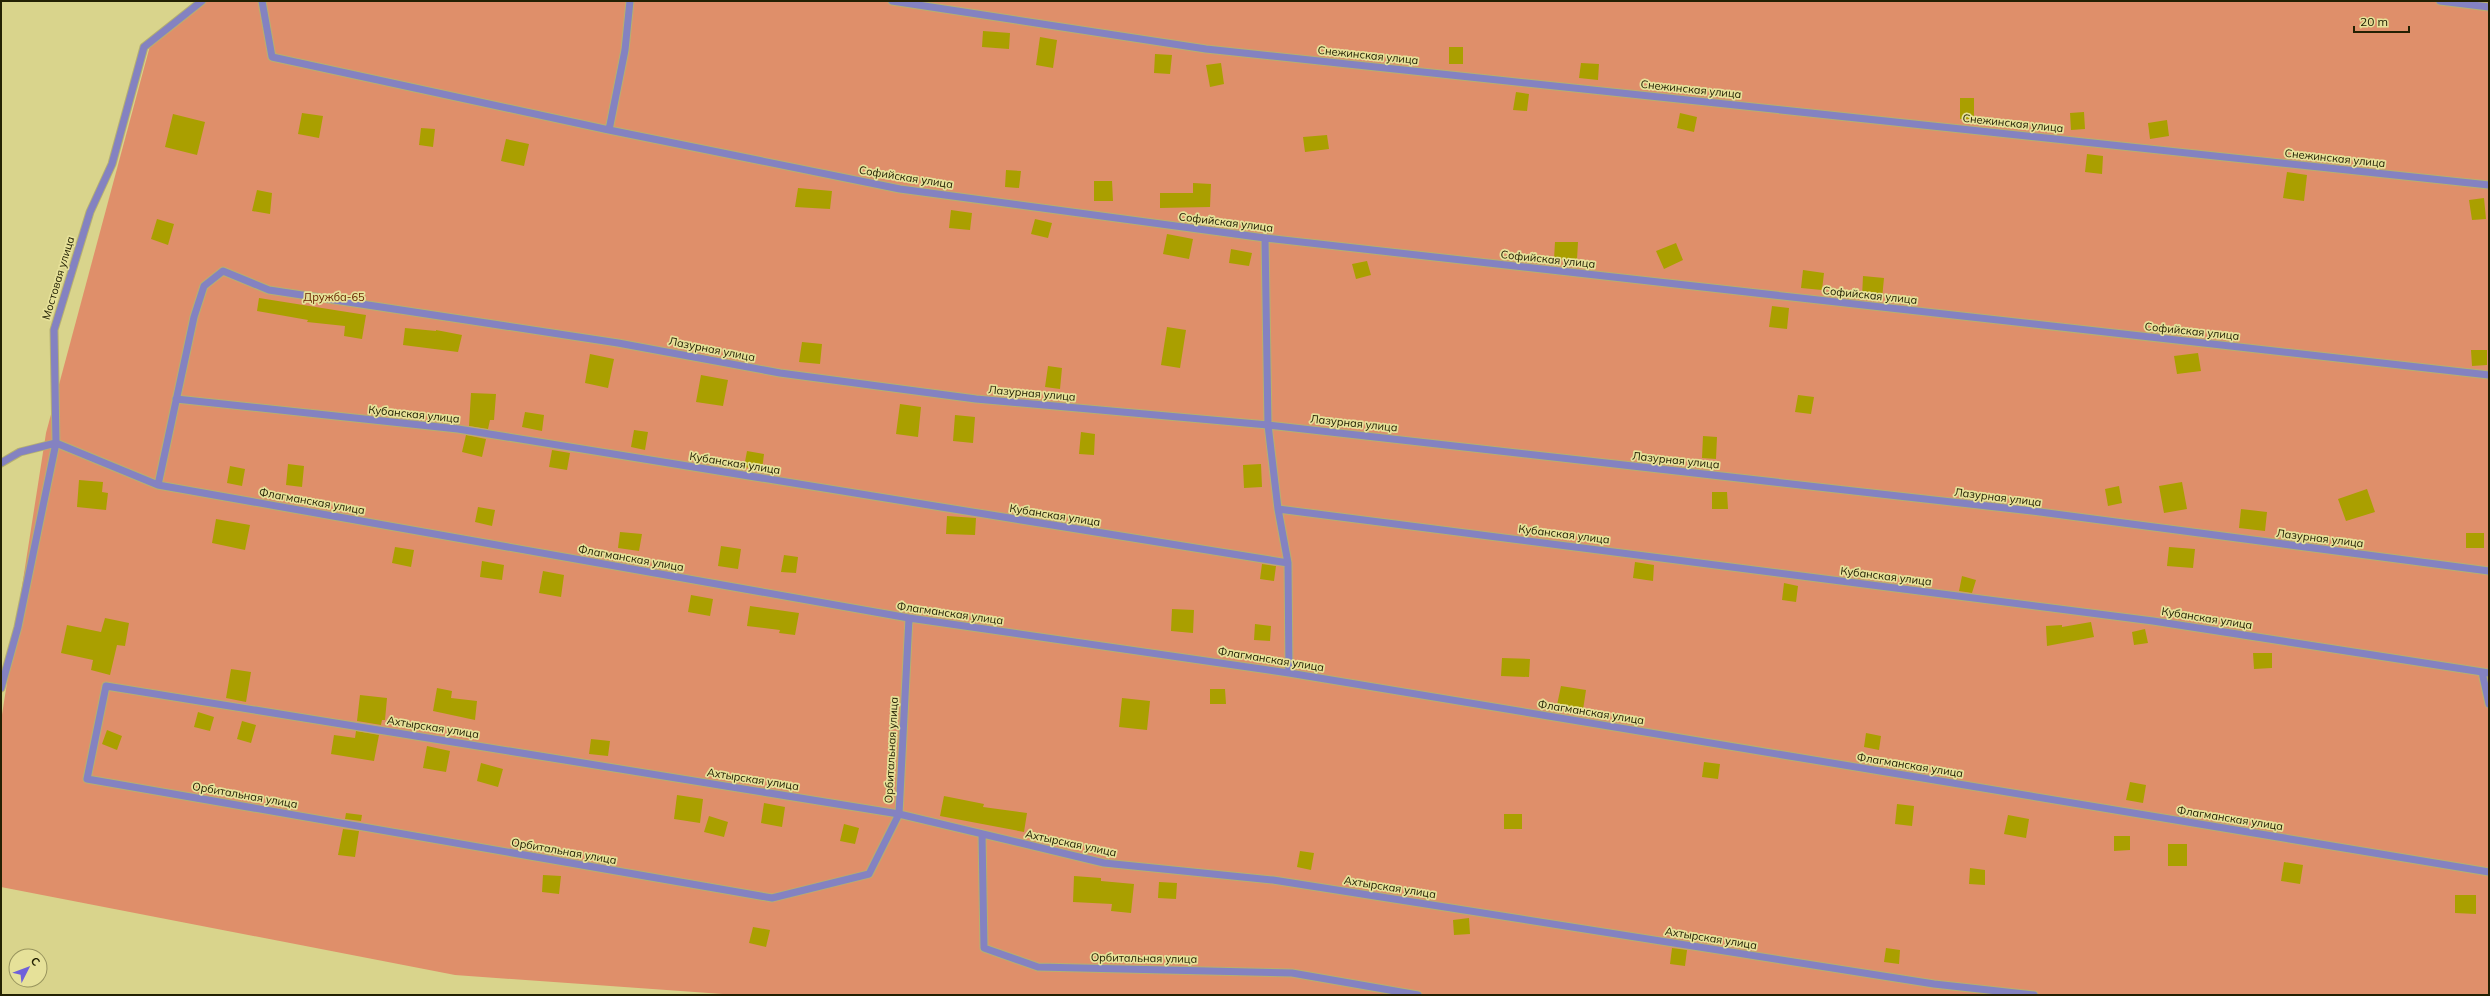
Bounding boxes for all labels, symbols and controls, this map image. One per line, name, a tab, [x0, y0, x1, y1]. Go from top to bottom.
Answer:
scale bar	[2354, 8, 2409, 34]
text: 20 m	[2360, 14, 2388, 29]
street label: Снежинская улица	[1317, 43, 1419, 67]
street label: Снежинская улица	[1640, 77, 1742, 101]
street label: Снежинская улица	[1962, 111, 2064, 135]
street label: Снежинская улица	[2284, 146, 2386, 170]
street label: Софийская улица	[858, 163, 954, 191]
street label: Софийская улица	[1178, 209, 1274, 235]
street label: Мостовая улица	[39, 235, 77, 321]
street label: Софийская улица	[1500, 247, 1596, 271]
street label: Софийская улица	[1822, 283, 1918, 307]
park label: Дружба-65	[303, 290, 365, 304]
street label: Софийская улица	[2144, 319, 2240, 343]
street label: Лазурная улица	[668, 334, 756, 364]
street label: Лазурная улица	[988, 382, 1076, 404]
street label: Кубанская улица	[368, 402, 460, 426]
street label: Лазурная улица	[1310, 411, 1398, 435]
street label: Лазурная улица	[1632, 448, 1720, 472]
street label: Кубанская улица	[689, 449, 781, 477]
street label: Флагманская улица	[258, 485, 366, 517]
street label: Лазурная улица	[1954, 485, 2042, 509]
street label: Кубанская улица	[1009, 501, 1101, 529]
street label: Кубанская улица	[1518, 521, 1610, 547]
street label: Лазурная улица	[2276, 526, 2364, 550]
street label: Флагманская улица	[577, 542, 685, 574]
street label: Кубанская улица	[1840, 563, 1932, 589]
street label: Флагманская улица	[896, 599, 1004, 627]
street label: Кубанская улица	[2161, 604, 2253, 632]
street label: Флагманская улица	[1217, 644, 1325, 674]
street label: Орбитальная улица	[881, 696, 901, 804]
street label: Флагманская улица	[1537, 697, 1645, 727]
street label: Ахтырская улица	[386, 713, 480, 741]
street label: Флагманская улица	[1856, 750, 1964, 780]
street label: Ахтырская улица	[706, 765, 800, 793]
street label: Орбитальная улица	[191, 779, 299, 811]
street label: Флагманская улица	[2176, 803, 2284, 833]
street label: Ахтырская улица	[1024, 826, 1118, 860]
street label: Орбитальная улица	[510, 835, 618, 867]
street label: Ахтырская улица	[1343, 873, 1437, 901]
street label: Ахтырская улица	[1664, 924, 1758, 952]
north arrow	[8, 948, 48, 988]
street label: Орбитальная улица	[1091, 950, 1197, 966]
text: С	[28, 954, 43, 969]

